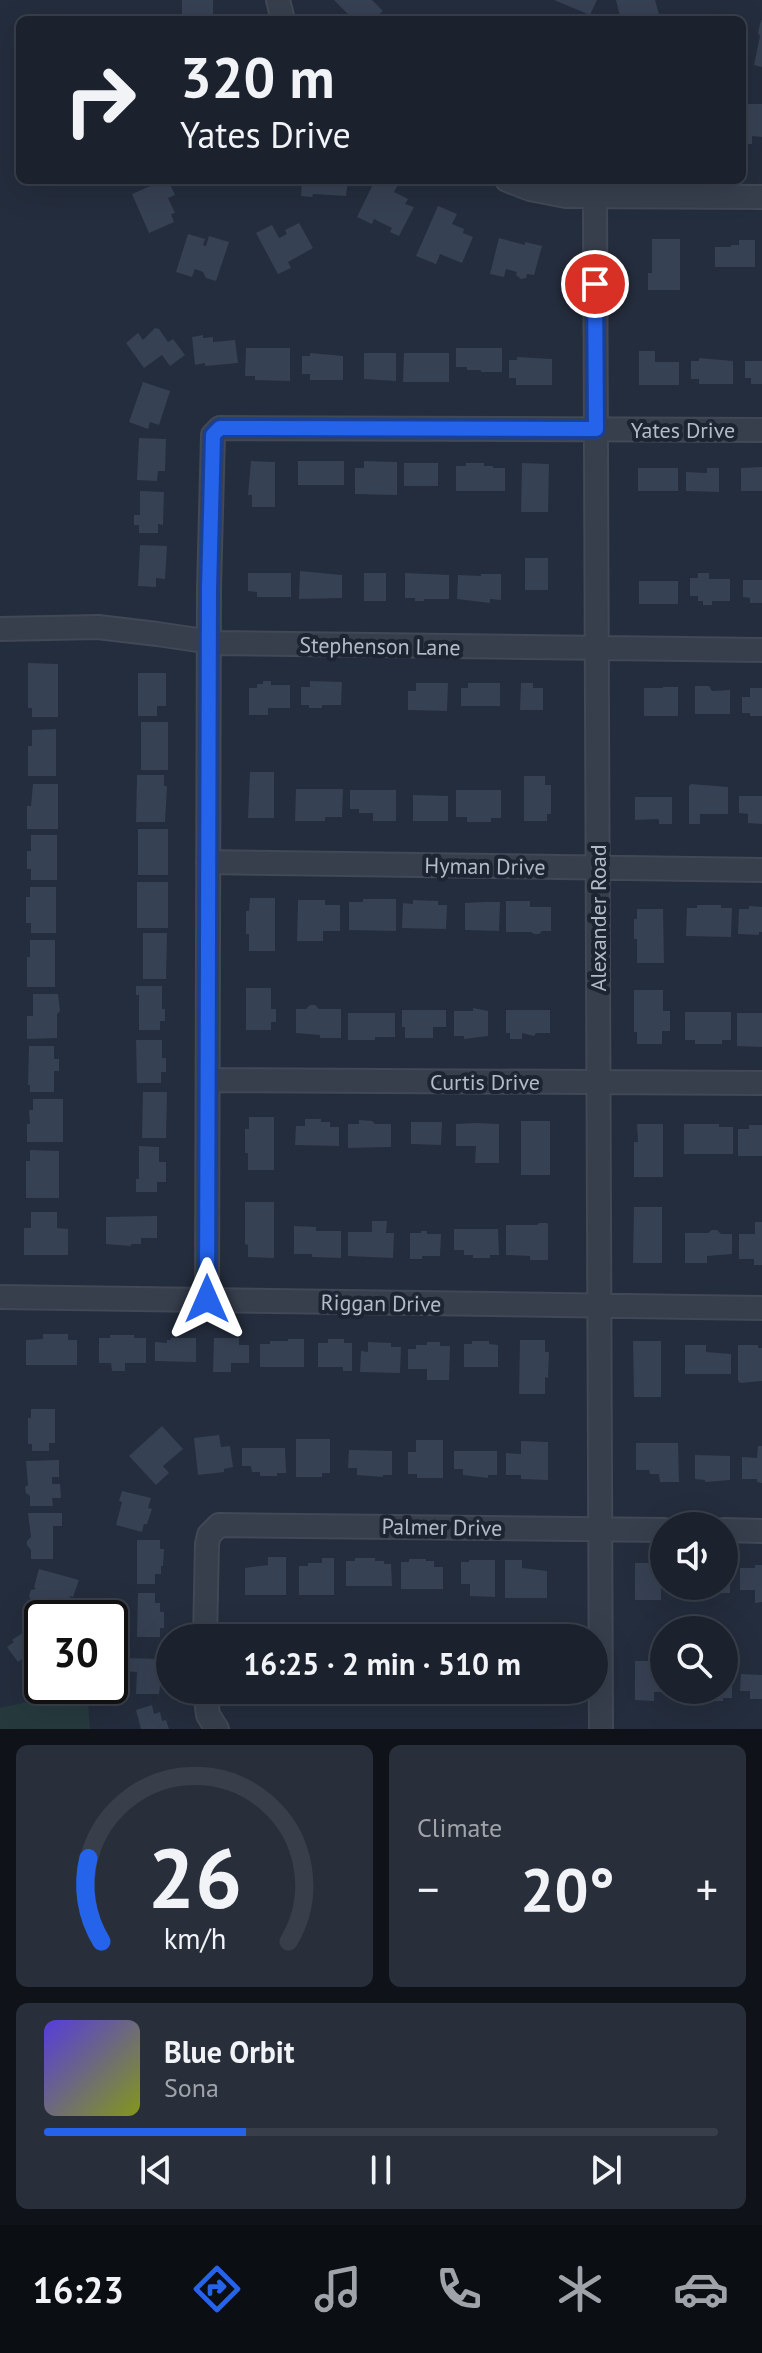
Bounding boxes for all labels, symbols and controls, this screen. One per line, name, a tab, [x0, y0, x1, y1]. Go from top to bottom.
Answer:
text: 320 m	[180, 41, 335, 113]
icon: right	[48, 48, 152, 152]
text: Yates Drive	[180, 111, 351, 158]
pin	[561, 250, 629, 318]
icon: arrive	[573, 262, 617, 306]
street label: Yates Drive	[631, 416, 735, 444]
street label: Stephenson Lane	[299, 631, 461, 661]
street label: Alexander Road	[584, 844, 612, 992]
street label: Hyman Drive	[424, 851, 546, 881]
street label: Curtis Drive	[430, 1068, 540, 1096]
position arrow	[165, 1257, 249, 1341]
street label: Riggan Drive	[320, 1288, 442, 1318]
street label: Palmer Drive	[381, 1512, 503, 1542]
map controls	[650, 1512, 738, 1704]
button: sound	[650, 1512, 738, 1600]
speed limit sign: 30	[24, 1600, 128, 1704]
button: search	[650, 1616, 738, 1704]
text: 16:25 · 2 min · 510 m	[243, 1644, 521, 1683]
text: Climate	[417, 1811, 502, 1844]
text: 26	[147, 1823, 242, 1931]
text: 20°	[520, 1850, 615, 1928]
text: −	[417, 1860, 439, 1917]
text: +	[696, 1860, 718, 1917]
text: km/h	[163, 1920, 226, 1957]
text: Blue Orbit	[164, 2032, 294, 2071]
text: Sona	[164, 2071, 219, 2104]
icon: previous	[134, 2148, 178, 2192]
icon: pause	[359, 2148, 403, 2192]
icon: next	[584, 2148, 628, 2192]
icon: directions	[189, 2261, 245, 2317]
icon: music	[310, 2261, 366, 2317]
icon: phone	[431, 2261, 487, 2317]
icon: climate	[552, 2261, 608, 2317]
icon: car	[673, 2261, 729, 2317]
text: 16:23	[33, 2266, 124, 2313]

